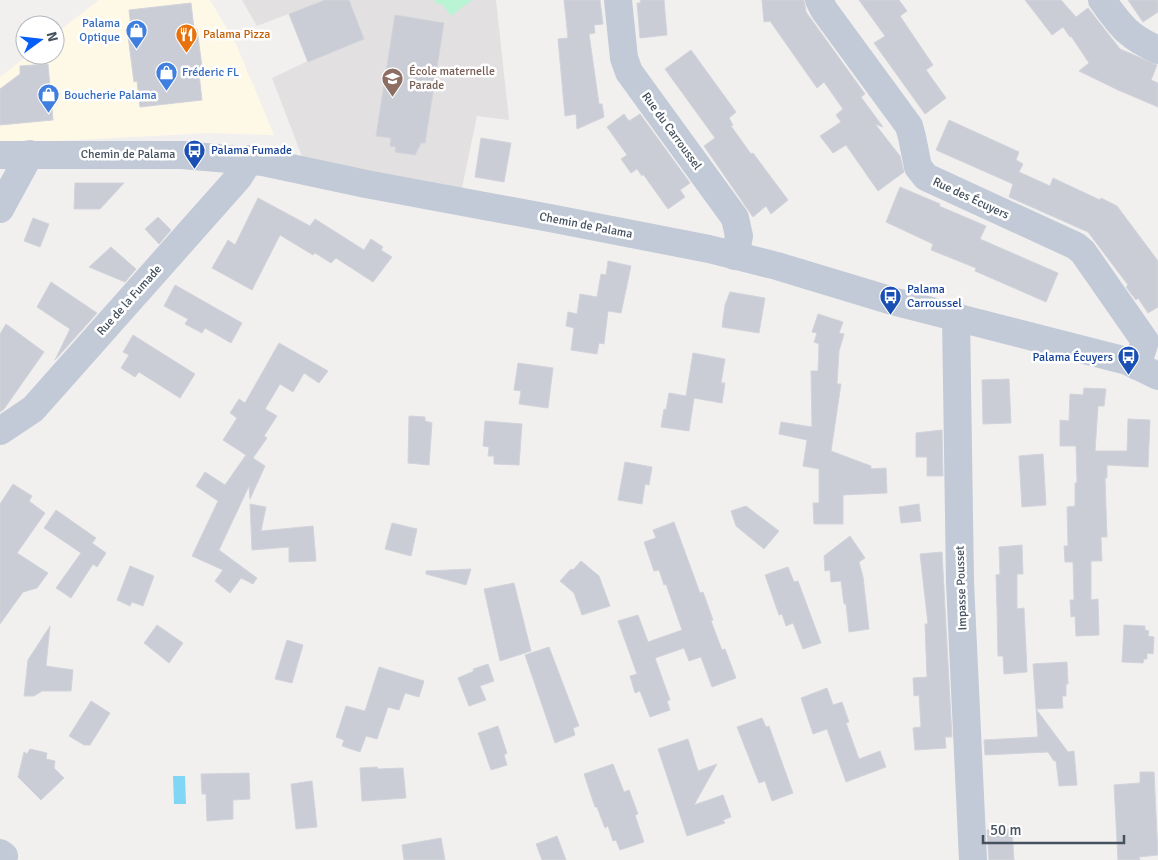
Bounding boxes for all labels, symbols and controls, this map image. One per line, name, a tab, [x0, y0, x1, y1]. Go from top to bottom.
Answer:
north arrow	[15, 15, 65, 65]
place label: Palama Optique	[79, 16, 120, 45]
shop icon: Palama Optique	[124, 18, 148, 49]
restaurant icon: Palama Pizza	[175, 22, 199, 53]
place label: Palama Pizza	[203, 27, 270, 42]
text: N	[43, 30, 62, 44]
shop icon: Fréderic FL	[154, 60, 178, 91]
place label: École maternelle Parade	[409, 64, 495, 93]
place label: Fréderic FL	[182, 65, 239, 80]
school or university icon: École maternelle Parade	[381, 66, 405, 97]
shop icon: Boucherie Palama	[36, 83, 60, 114]
place label: Boucherie Palama	[64, 88, 157, 103]
street label: Rue du Carroussel	[638, 90, 705, 173]
bus stop icon: Palama Fumade	[183, 138, 207, 169]
place label: Palama Fumade	[211, 143, 292, 158]
street label: Chemin de Palama	[81, 147, 175, 162]
street label: Rue des Écuyers	[930, 174, 1011, 223]
street label: Chemin de Palama	[538, 209, 634, 242]
street label: Rue de la Fumade	[94, 262, 165, 339]
place label: Palama Carroussel	[907, 282, 962, 311]
bus stop icon: Palama Carroussel	[879, 284, 903, 315]
bus stop icon: Palama Écuyers	[1117, 345, 1141, 376]
place label: Palama Écuyers	[1032, 350, 1113, 365]
street label: Impasse Pousset	[953, 545, 970, 631]
scale bar	[983, 812, 1124, 844]
text: 50 m	[990, 821, 1021, 839]

